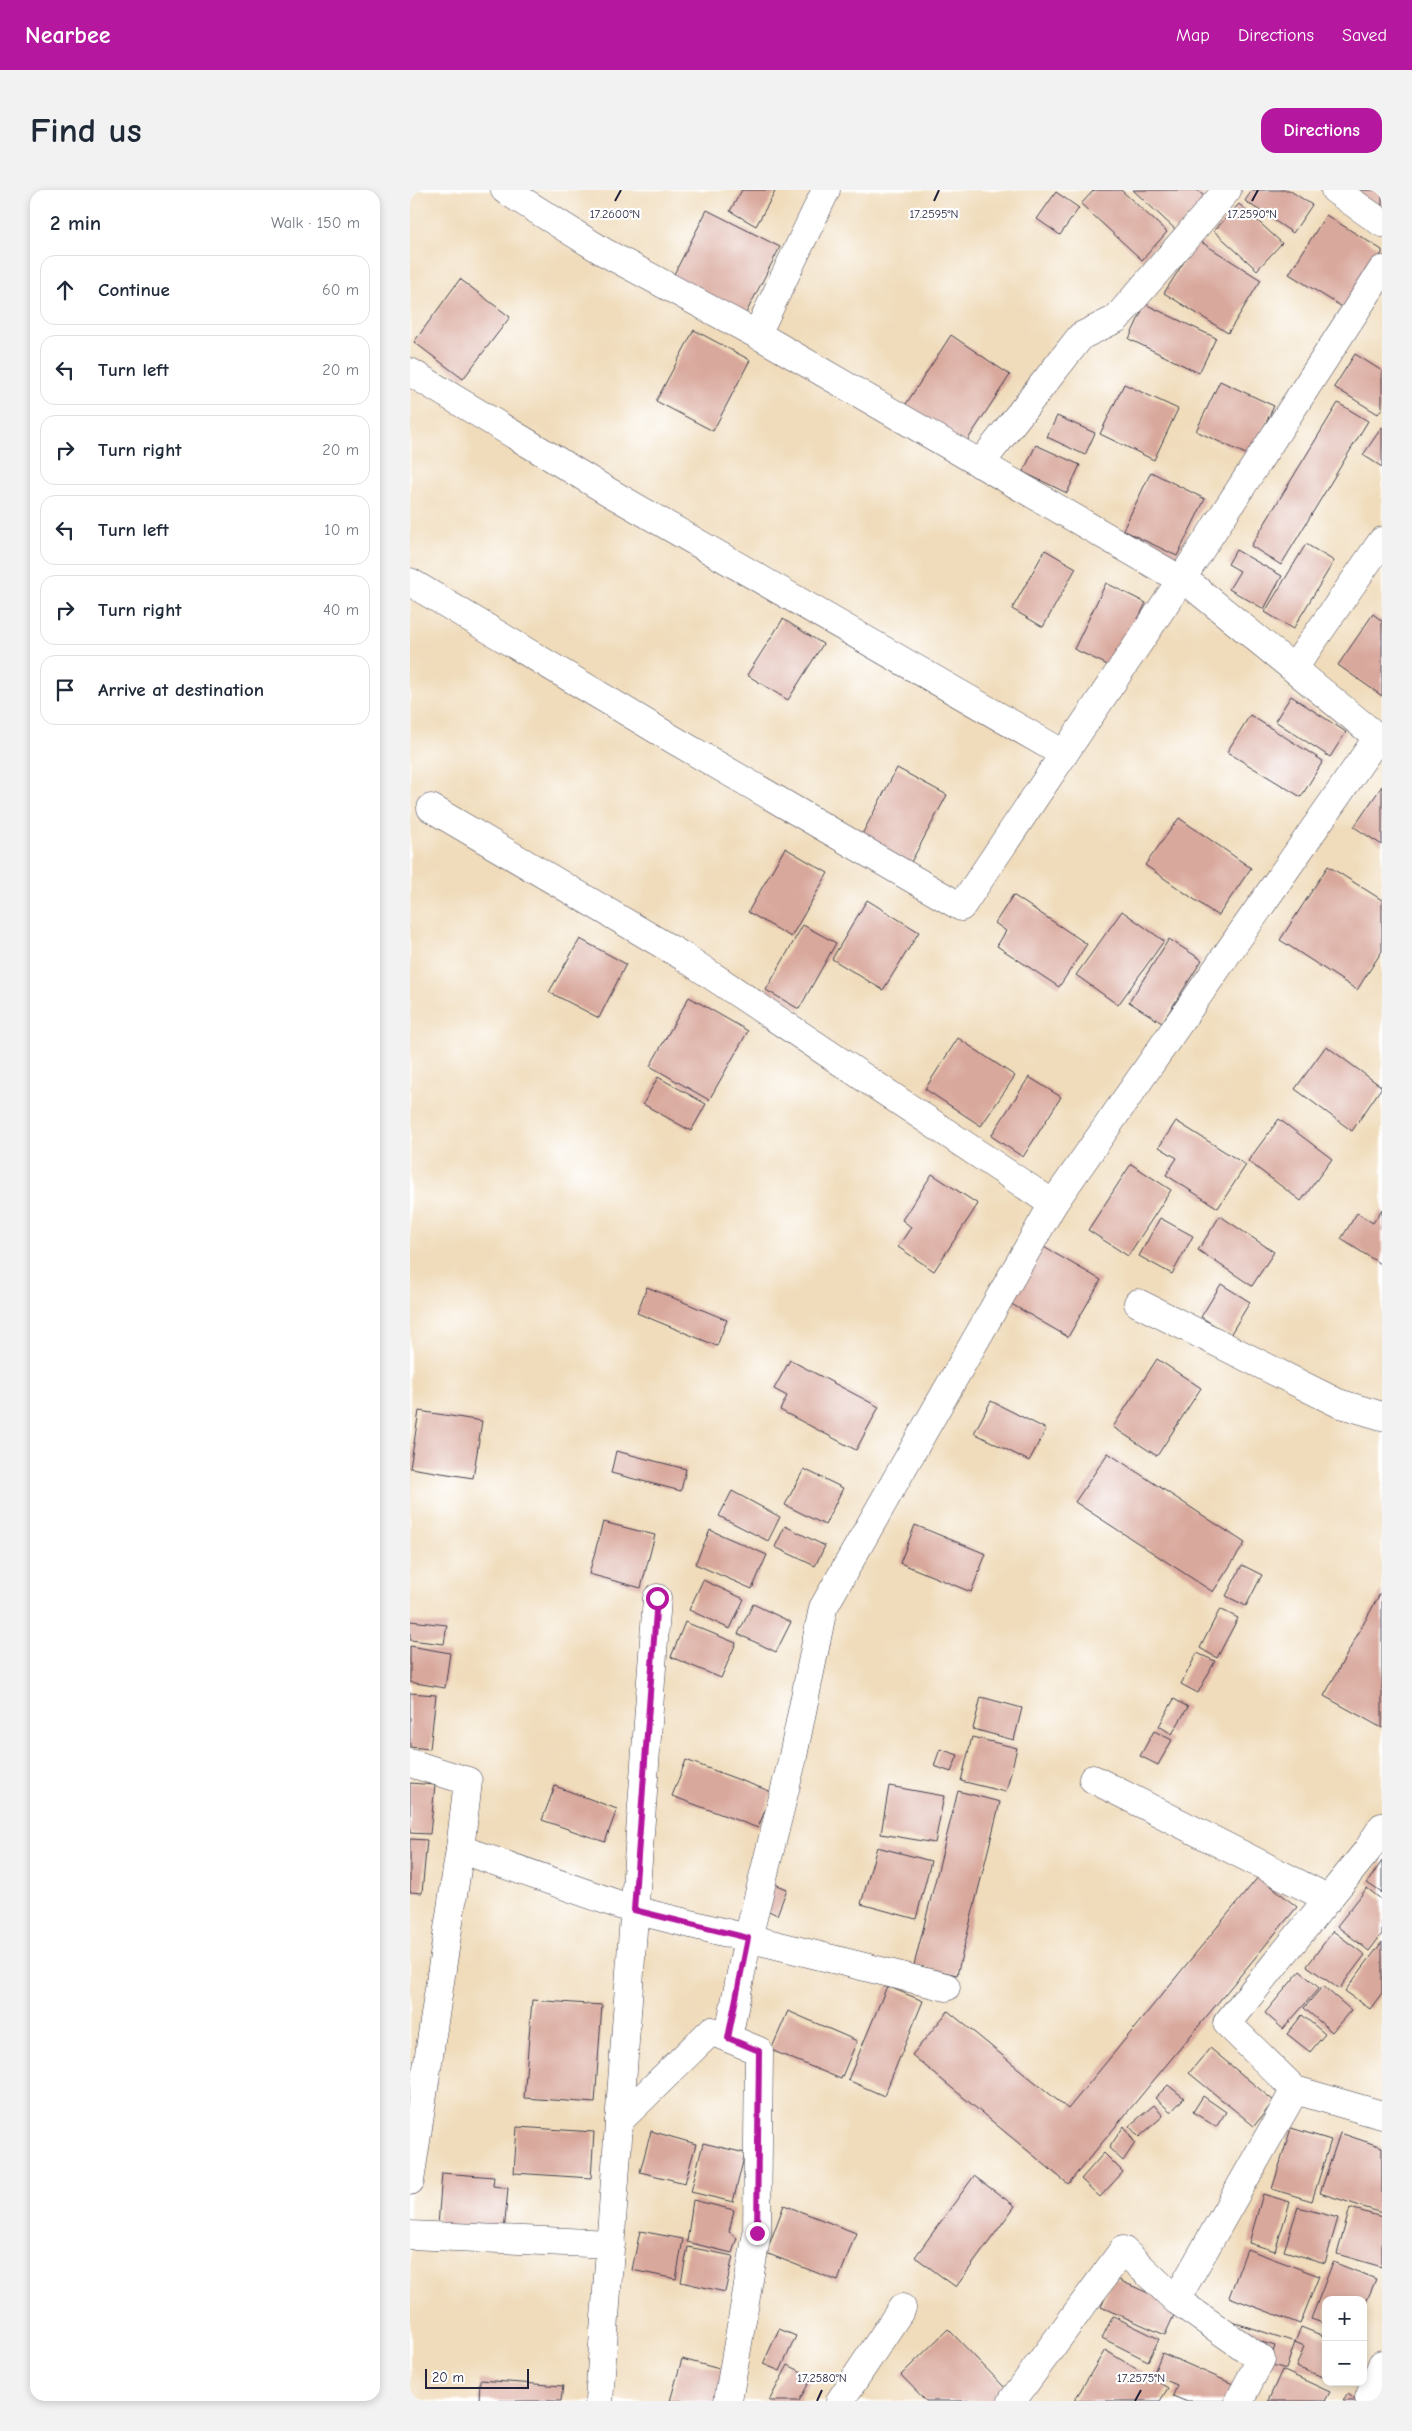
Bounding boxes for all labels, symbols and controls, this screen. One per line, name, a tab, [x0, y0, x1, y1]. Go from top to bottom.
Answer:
text: Nearbee	[25, 21, 110, 49]
text: Map	[1176, 25, 1210, 46]
text: Directions	[1238, 25, 1314, 46]
text: Saved	[1342, 25, 1387, 46]
button: Directions	[1261, 108, 1382, 153]
text: Find us	[30, 110, 142, 151]
text: 17.2600°N	[590, 207, 640, 221]
text: 17.2595°N	[910, 207, 958, 221]
text: 17.2590°N	[1227, 207, 1277, 221]
text: 2 min	[50, 211, 101, 235]
text: Walk · 150 m	[271, 214, 360, 232]
icon: ahead	[51, 276, 79, 304]
text: Continue	[98, 279, 170, 301]
text: 60 m	[322, 281, 359, 299]
icon: left	[51, 356, 79, 384]
text: Turn left	[98, 359, 169, 381]
text: 20 m	[322, 361, 359, 379]
icon: right	[51, 436, 79, 464]
text: Turn right	[98, 439, 182, 461]
text: 20 m	[322, 441, 359, 459]
icon: left	[51, 516, 79, 544]
text: Turn left	[98, 519, 169, 541]
text: 10 m	[324, 521, 359, 539]
icon: right	[51, 596, 79, 624]
text: Turn right	[98, 599, 182, 621]
text: 40 m	[323, 601, 359, 619]
icon: arrive	[51, 676, 79, 704]
text: Arrive at destination	[98, 679, 264, 701]
route start	[646, 1587, 669, 1610]
route end	[746, 2222, 769, 2245]
map controls	[1322, 2296, 1367, 2386]
button: +	[1322, 2296, 1367, 2341]
button: −	[1322, 2341, 1367, 2386]
scale bar	[425, 2366, 529, 2389]
text: 20 m	[432, 2369, 464, 2386]
text: 17.2580°N	[797, 2371, 847, 2385]
text: 17.2575°N	[1117, 2371, 1165, 2385]

